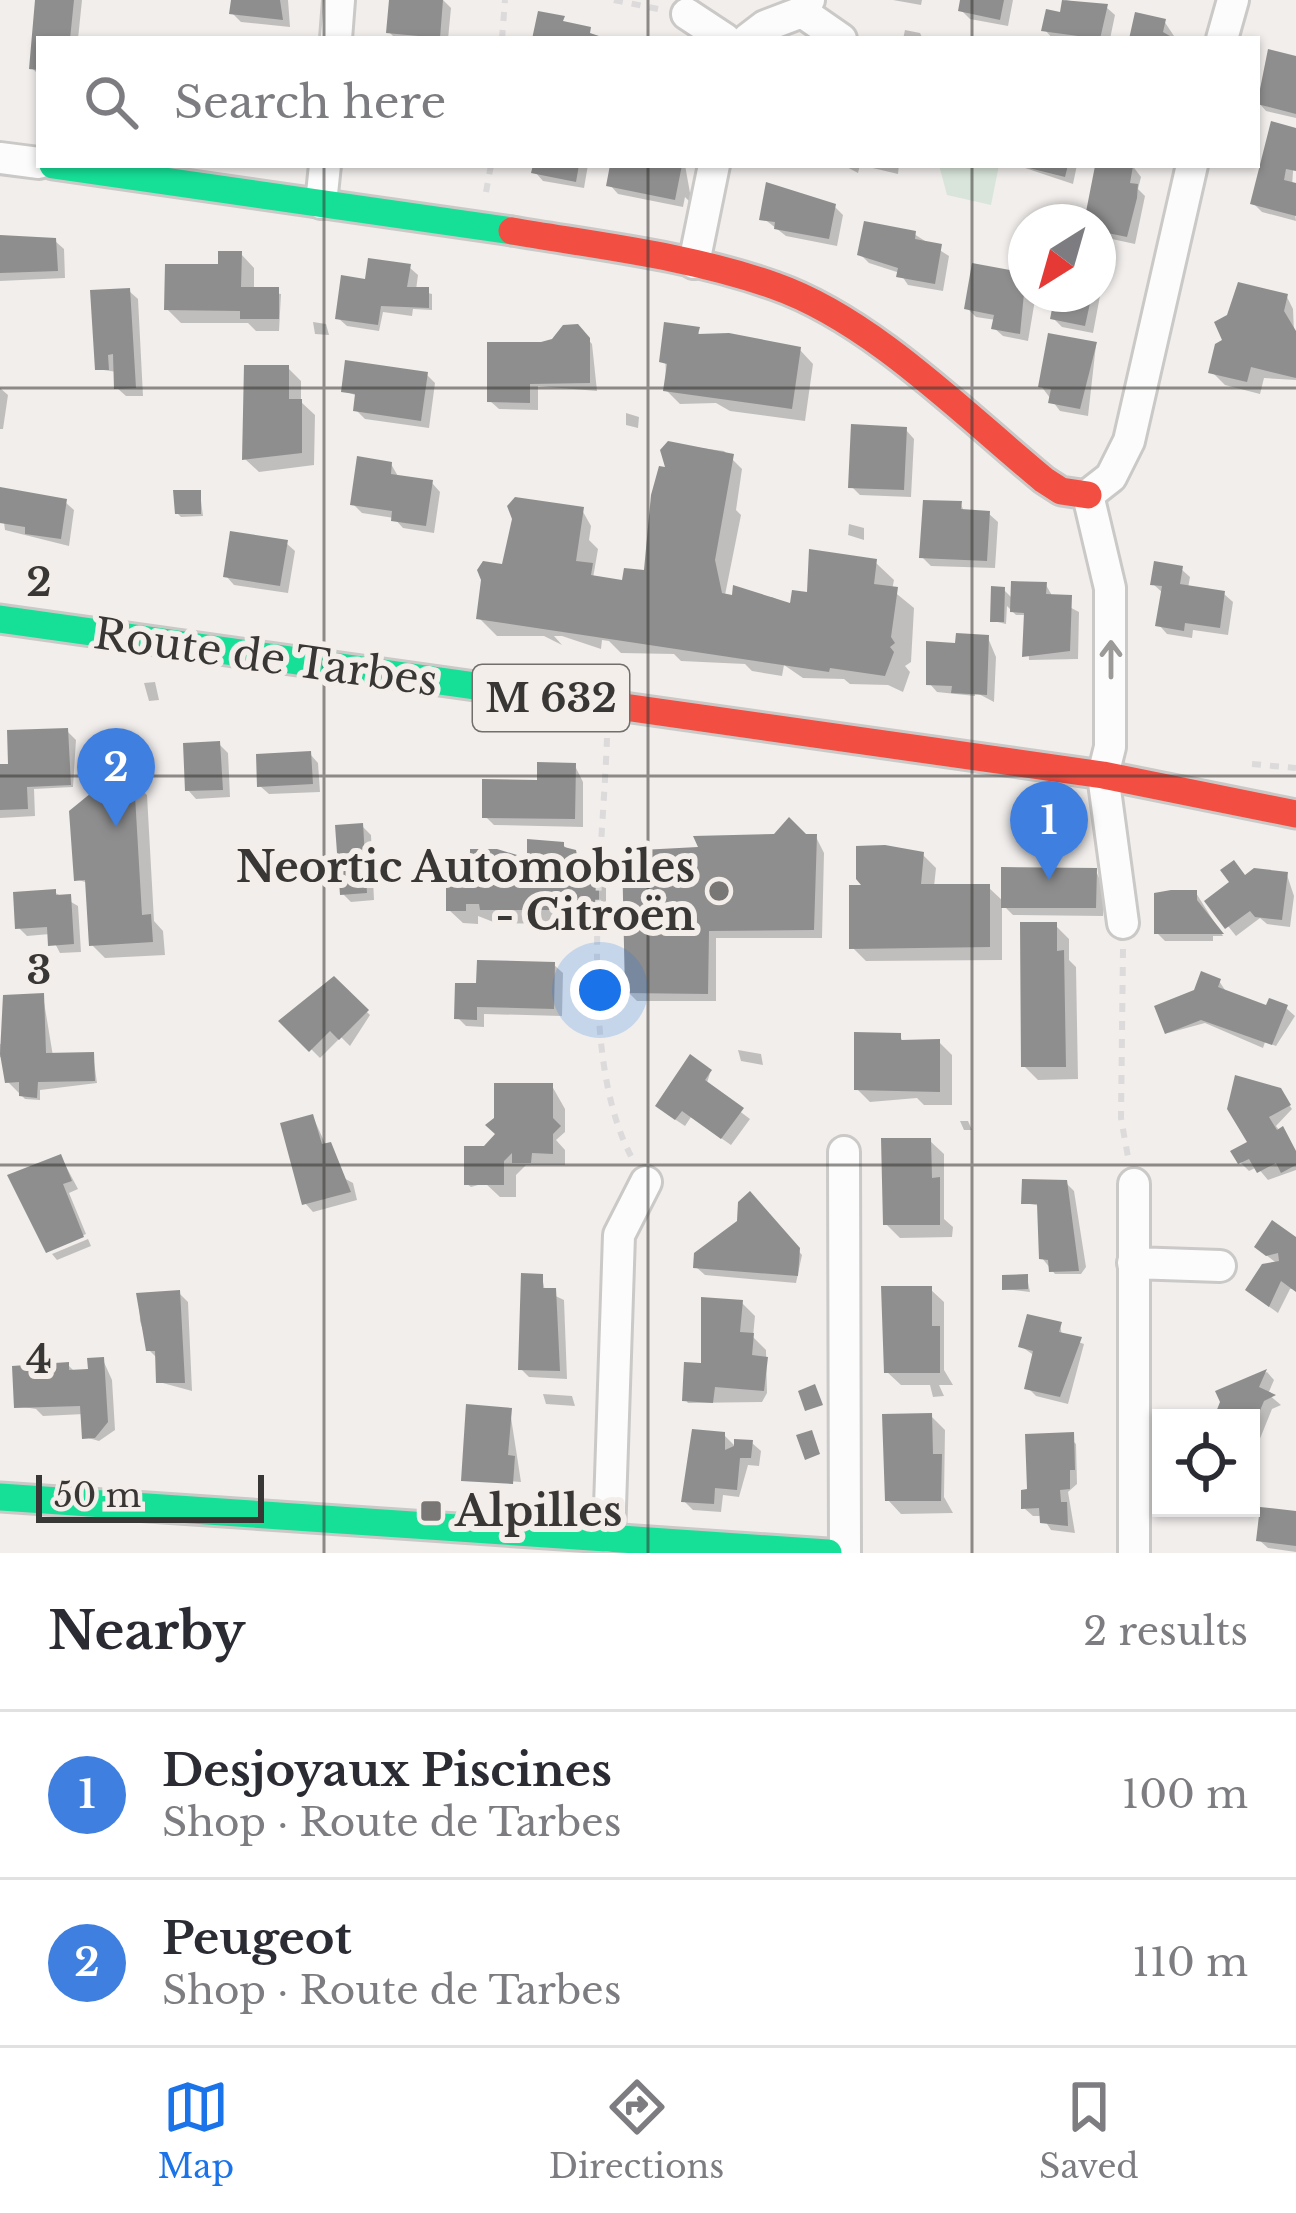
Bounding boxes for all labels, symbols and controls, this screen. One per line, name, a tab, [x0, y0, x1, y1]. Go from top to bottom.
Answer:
search box	[36, 36, 1260, 168]
icon: search	[78, 69, 144, 135]
text: Search here	[174, 74, 446, 130]
north arrow	[1008, 204, 1116, 312]
text: 2	[26, 558, 52, 607]
street label: Route de Tarbes	[91, 607, 441, 707]
one-way arrow	[1099, 640, 1122, 679]
road number: M 632	[473, 665, 629, 731]
pin: 2	[77, 728, 155, 827]
pin: 1	[1010, 781, 1088, 880]
place label: Neortic Automobiles - Citroën	[236, 841, 695, 941]
marker: Neortic Automobiles - Citroën	[706, 878, 732, 904]
text: 3	[27, 946, 51, 995]
your location	[570, 960, 630, 1020]
text: 4	[26, 1335, 52, 1384]
map controls	[1152, 1409, 1260, 1517]
button: locate	[1152, 1409, 1260, 1517]
scale bar	[36, 1469, 264, 1522]
text: 50 m	[54, 1475, 141, 1516]
place label: Alpilles	[454, 1485, 622, 1537]
marker: Alpilles	[418, 1498, 444, 1524]
text: Nearby	[48, 1600, 245, 1663]
text: 2 results	[1083, 1607, 1248, 1656]
text: Desjoyaux Piscines	[162, 1742, 612, 1798]
text: 1	[78, 1770, 96, 1819]
text: 100 m	[1122, 1770, 1248, 1819]
text: Shop · Route de Tarbes	[162, 1798, 621, 1847]
text: Peugeot	[162, 1910, 352, 1966]
text: 2	[74, 1938, 100, 1987]
text: 110 m	[1132, 1938, 1248, 1987]
text: Shop · Route de Tarbes	[162, 1966, 621, 2015]
tab: Map	[157, 2074, 234, 2187]
tab: Directions	[549, 2074, 724, 2187]
tab: Saved	[1039, 2074, 1139, 2187]

